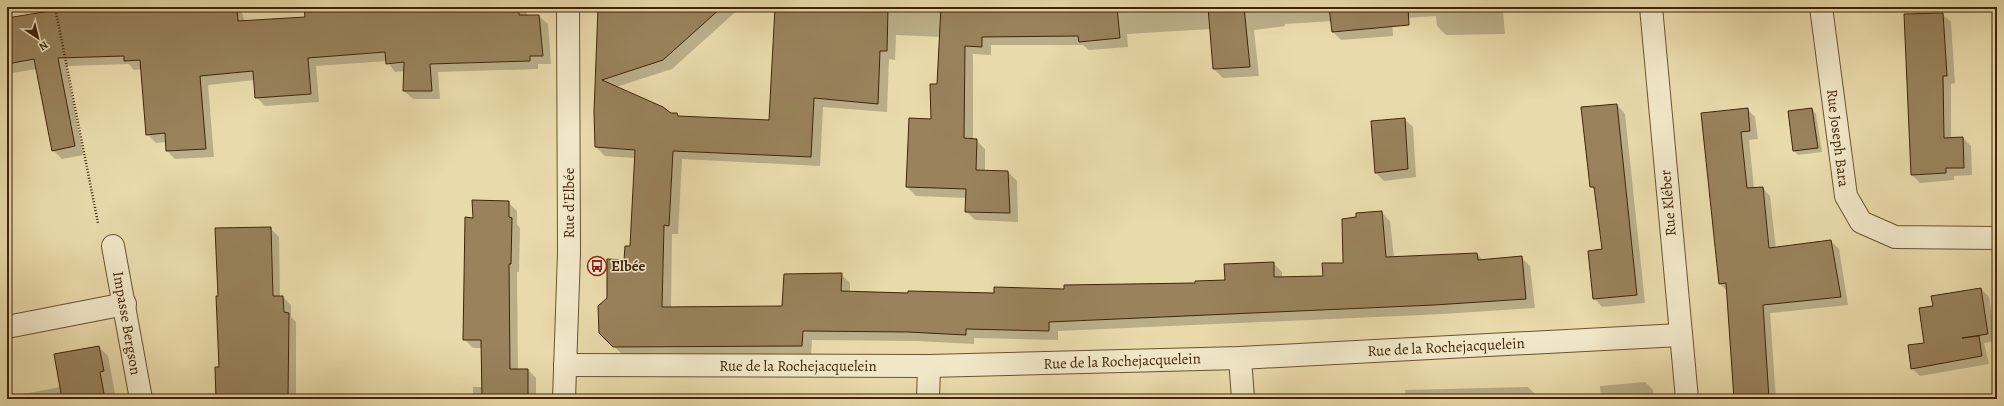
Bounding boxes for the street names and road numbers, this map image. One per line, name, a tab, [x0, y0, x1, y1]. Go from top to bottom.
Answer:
street label: Rue Joseph Bara	[1822, 88, 1854, 188]
street label: Rue d'Elbée	[559, 167, 579, 238]
street label: Rue Kléber	[1655, 169, 1681, 237]
street label: Impasse Bergson	[108, 270, 146, 376]
street label: Rue de la Rochejacquelein	[1367, 333, 1525, 361]
street label: Rue de la Rochejacquelein	[1043, 348, 1201, 374]
street label: Rue de la Rochejacquelein	[719, 356, 877, 376]

